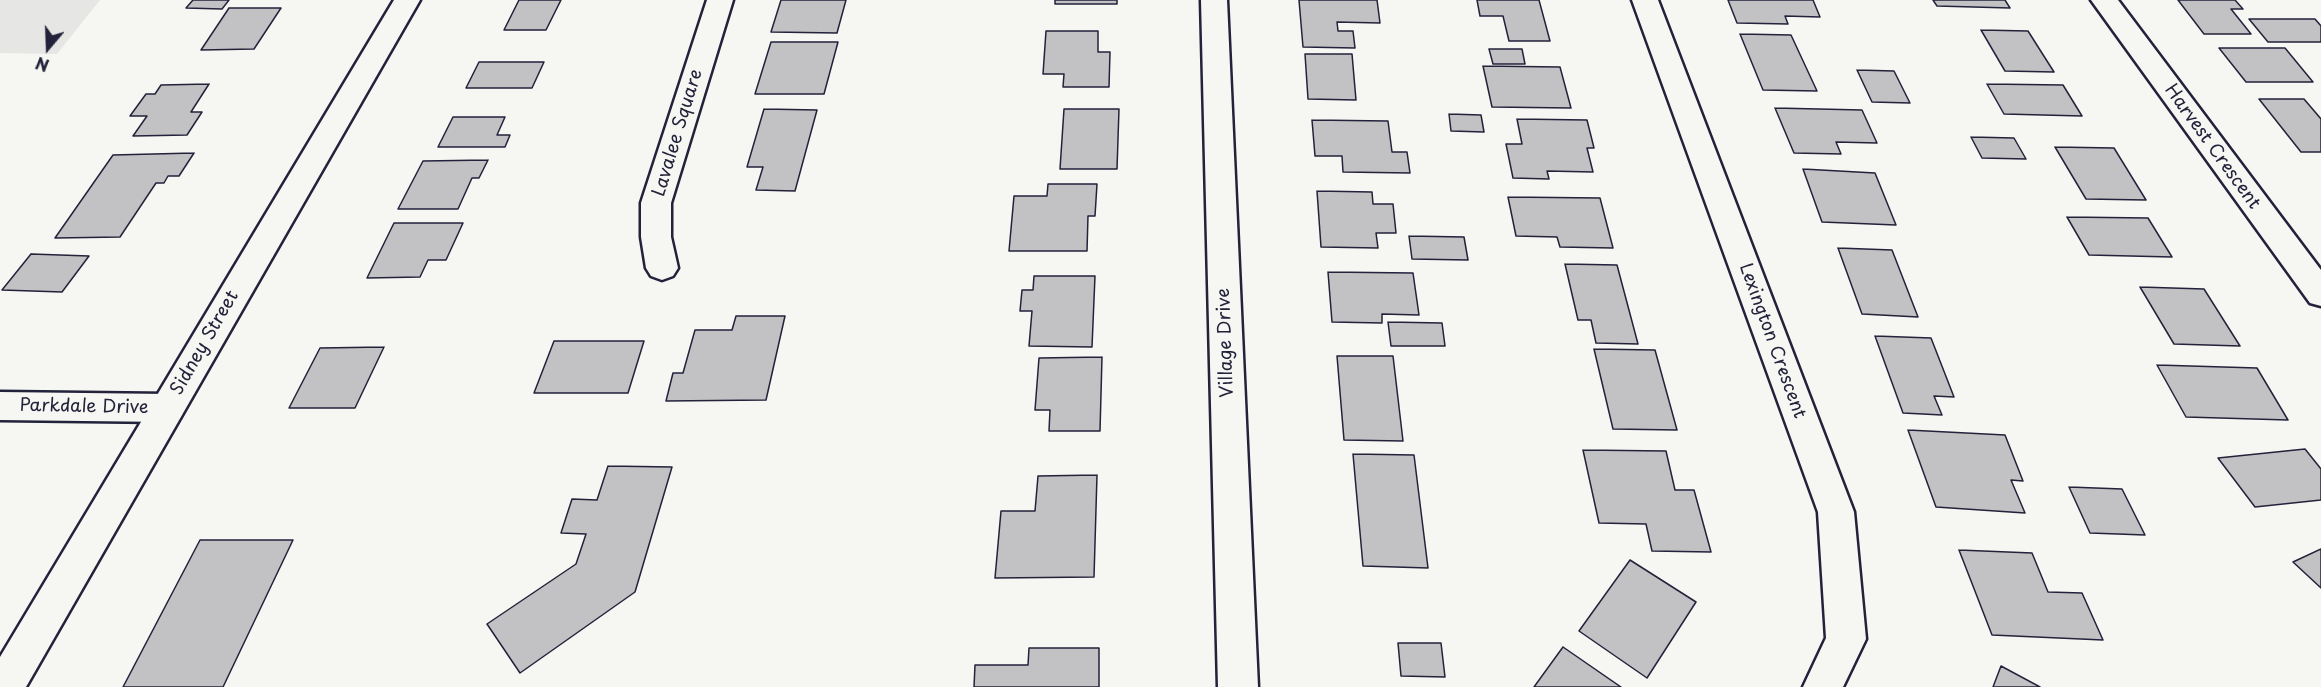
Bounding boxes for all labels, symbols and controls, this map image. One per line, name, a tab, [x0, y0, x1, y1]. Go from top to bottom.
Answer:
north arrow	[18, 18, 78, 78]
text: N	[32, 52, 52, 78]
street label: Lavalee Square	[648, 67, 708, 199]
street label: Harvest Crescent	[2159, 80, 2265, 214]
street label: Lexington Crescent	[1734, 260, 1810, 422]
street label: Sidney Street	[166, 287, 244, 399]
street label: Village Drive	[1213, 288, 1239, 398]
street label: Parkdale Drive	[19, 395, 149, 419]

